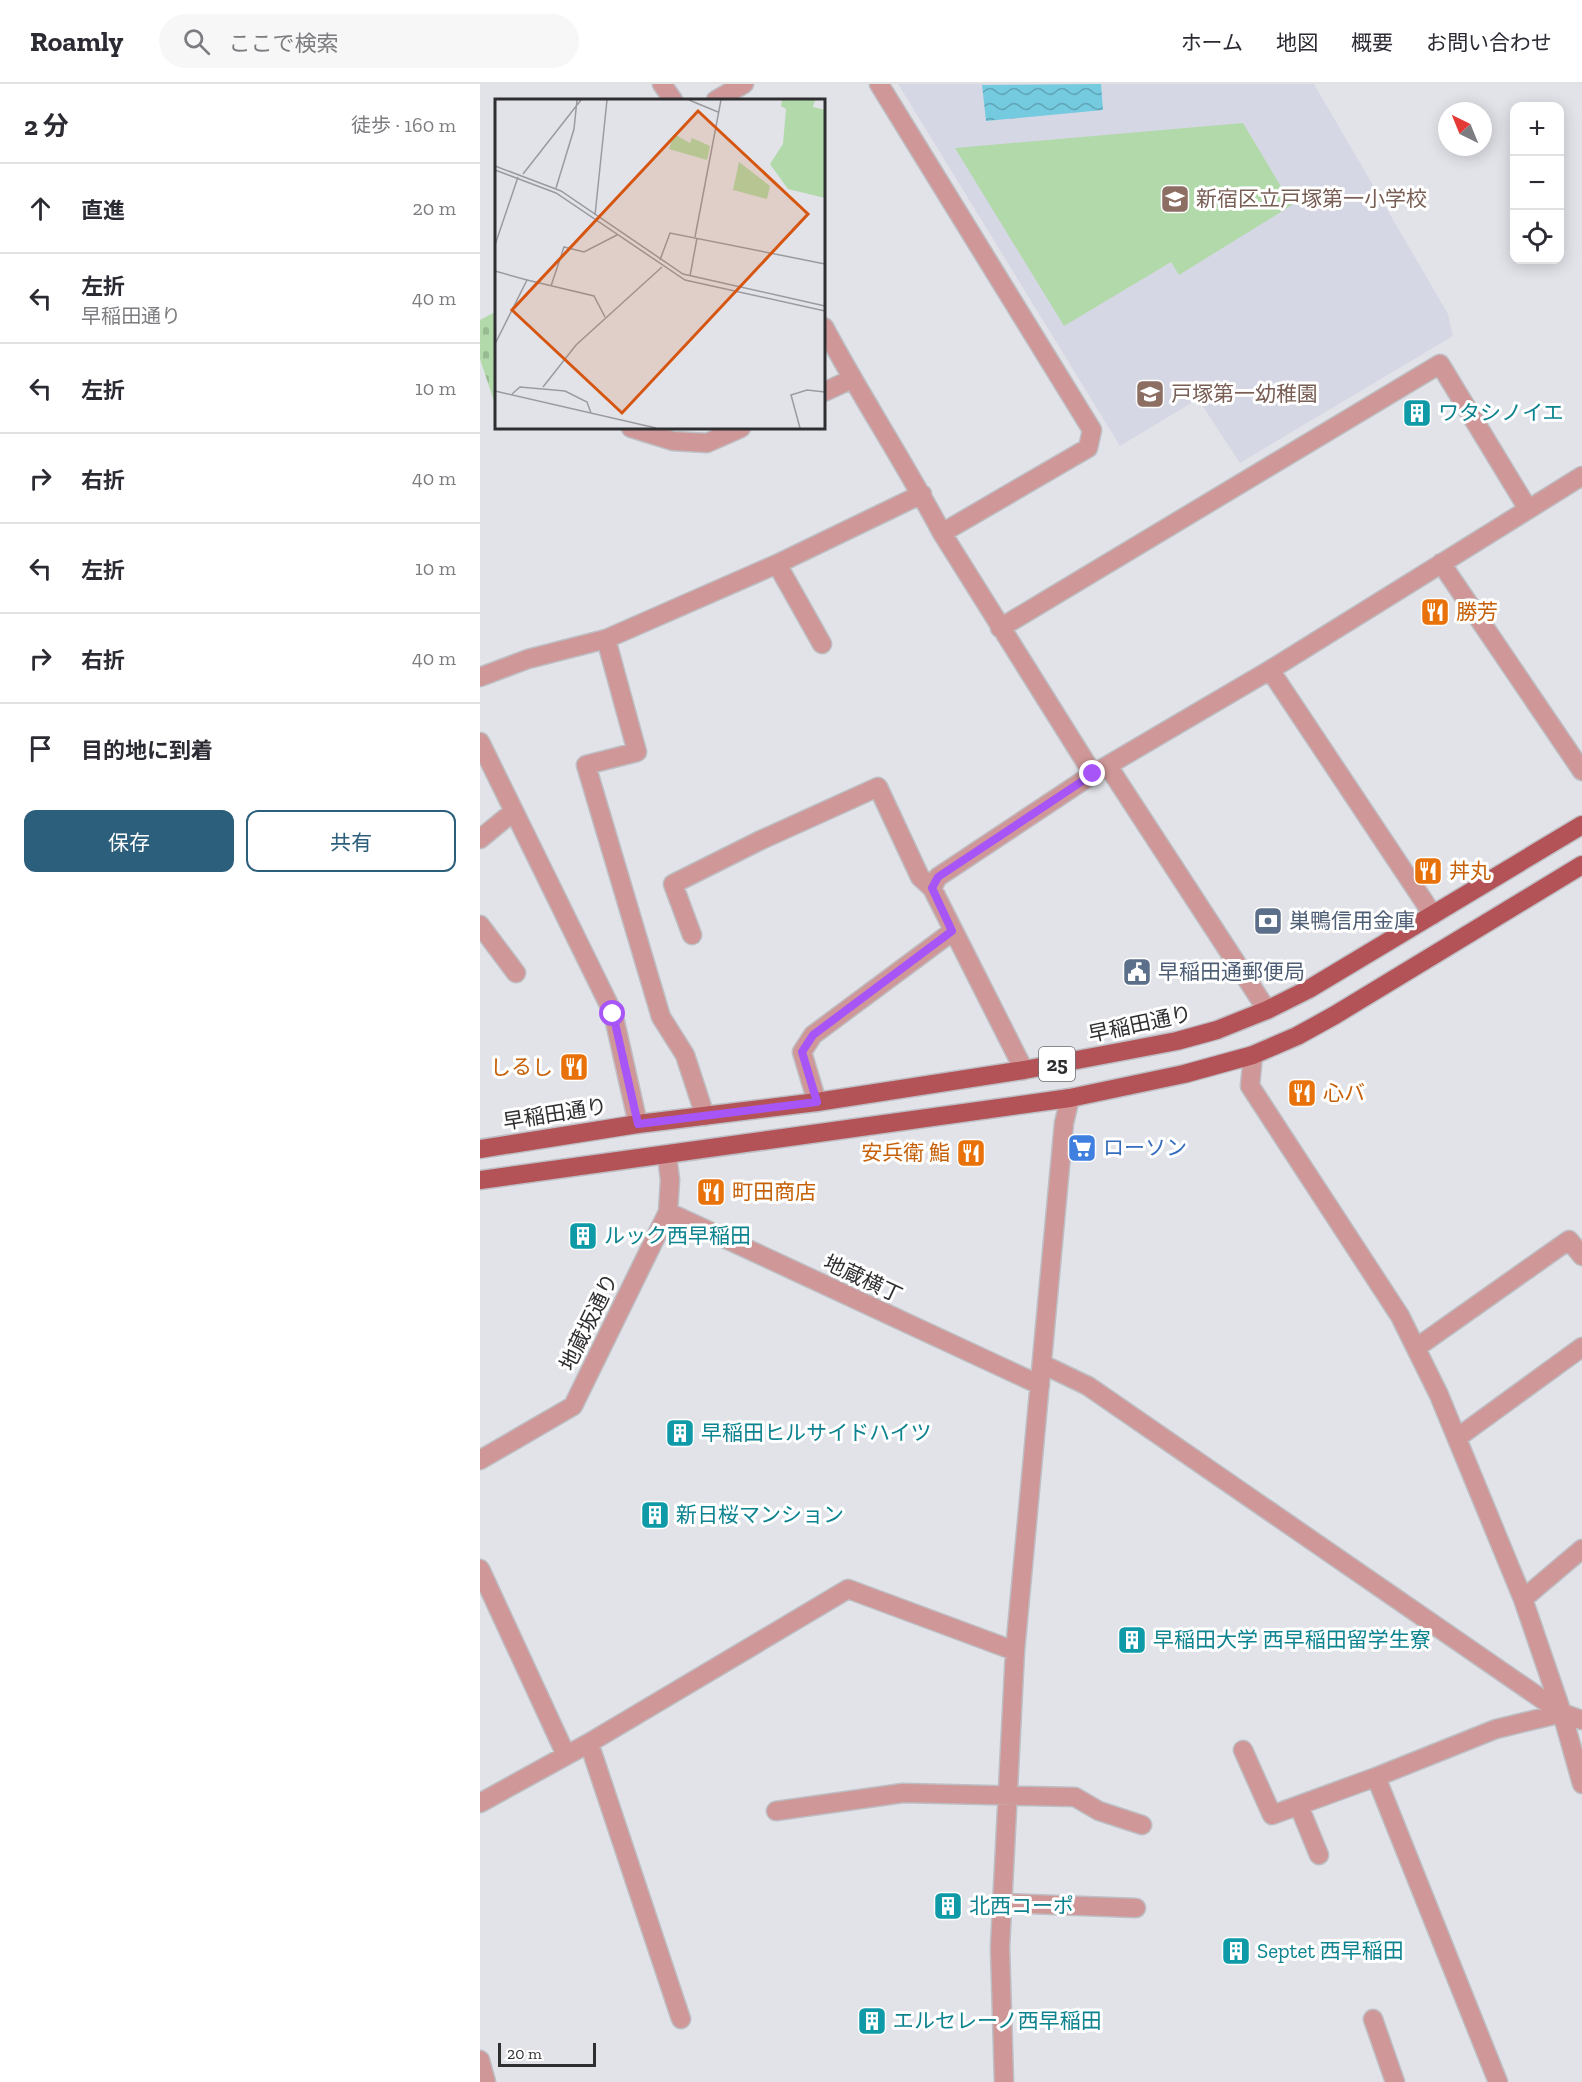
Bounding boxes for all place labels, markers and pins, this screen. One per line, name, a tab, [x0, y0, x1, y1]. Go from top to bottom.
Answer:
school or university icon: 新宿区立戸塚第一小学校	[1159, 183, 1191, 215]
place label: 新宿区立戸塚第一小学校	[1196, 186, 1427, 211]
school or university icon: 戸塚第一幼稚園	[1134, 378, 1166, 410]
place label: 戸塚第一幼稚園	[1171, 381, 1318, 406]
building icon: ワタシノイエ	[1401, 397, 1433, 429]
place label: ワタシノイエ	[1438, 400, 1564, 425]
restaurant icon: 勝芳	[1419, 596, 1451, 628]
place label: 勝芳	[1456, 599, 1498, 624]
restaurant icon: 丼丸	[1412, 855, 1444, 887]
place label: 丼丸	[1449, 858, 1491, 883]
bank icon: 巣鴨信用金庫	[1252, 905, 1284, 937]
place label: 巣鴨信用金庫	[1289, 908, 1415, 933]
public building icon: 早稲田通郵便局	[1121, 956, 1153, 988]
place label: 早稲田通郵便局	[1158, 959, 1305, 984]
restaurant icon: しるし	[558, 1051, 590, 1083]
place label: しるし	[490, 1054, 553, 1079]
restaurant icon: 心バ	[1286, 1077, 1318, 1109]
place label: 心バ	[1323, 1080, 1365, 1105]
supermarket icon: ローソン	[1066, 1132, 1098, 1164]
place label: ローソン	[1103, 1135, 1187, 1160]
restaurant icon: 安兵衛 鮨	[955, 1137, 987, 1169]
place label: 安兵衛 鮨	[861, 1140, 950, 1165]
restaurant icon: 町田商店	[695, 1176, 727, 1208]
place label: 町田商店	[732, 1179, 816, 1204]
building icon: ルック西早稲田	[567, 1220, 599, 1252]
place label: ルック西早稲田	[604, 1223, 751, 1248]
building icon: 早稲田ヒルサイドハイツ	[664, 1417, 696, 1449]
place label: 早稲田ヒルサイドハイツ	[701, 1420, 932, 1445]
building icon: 新日桜マンション	[639, 1499, 671, 1531]
place label: 新日桜マンション	[676, 1502, 844, 1527]
building icon: 早稲田大学 西早稲田留学生寮	[1116, 1624, 1148, 1656]
place label: 早稲田大学 西早稲田留学生寮	[1153, 1627, 1431, 1652]
building icon: 北西コーポ	[932, 1890, 964, 1922]
place label: 北西コーポ	[969, 1893, 1074, 1918]
building icon: Septet 西早稲田	[1220, 1935, 1252, 1967]
place label: Septet 西早稲田	[1257, 1938, 1404, 1963]
building icon: エルセレーノ西早稲田	[856, 2005, 888, 2037]
place label: エルセレーノ西早稲田	[893, 2008, 1102, 2033]

